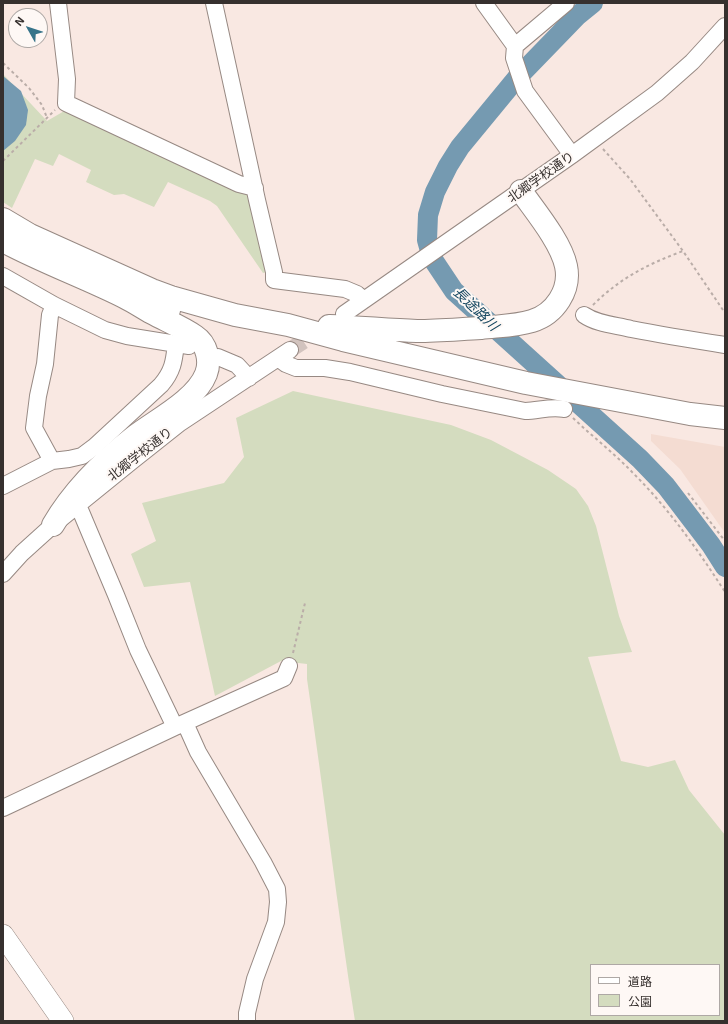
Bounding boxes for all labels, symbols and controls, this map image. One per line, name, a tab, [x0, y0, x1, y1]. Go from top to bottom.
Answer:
north arrow	[8, 8, 48, 48]
text: N	[12, 14, 27, 28]
street label: 北郷学校通り	[505, 148, 577, 206]
water label: 長途路川	[450, 284, 502, 334]
street label: 北郷学校通り	[104, 424, 176, 484]
legend	[590, 964, 720, 1016]
text: 道路	[628, 974, 652, 988]
text: 公園	[628, 994, 652, 1008]

